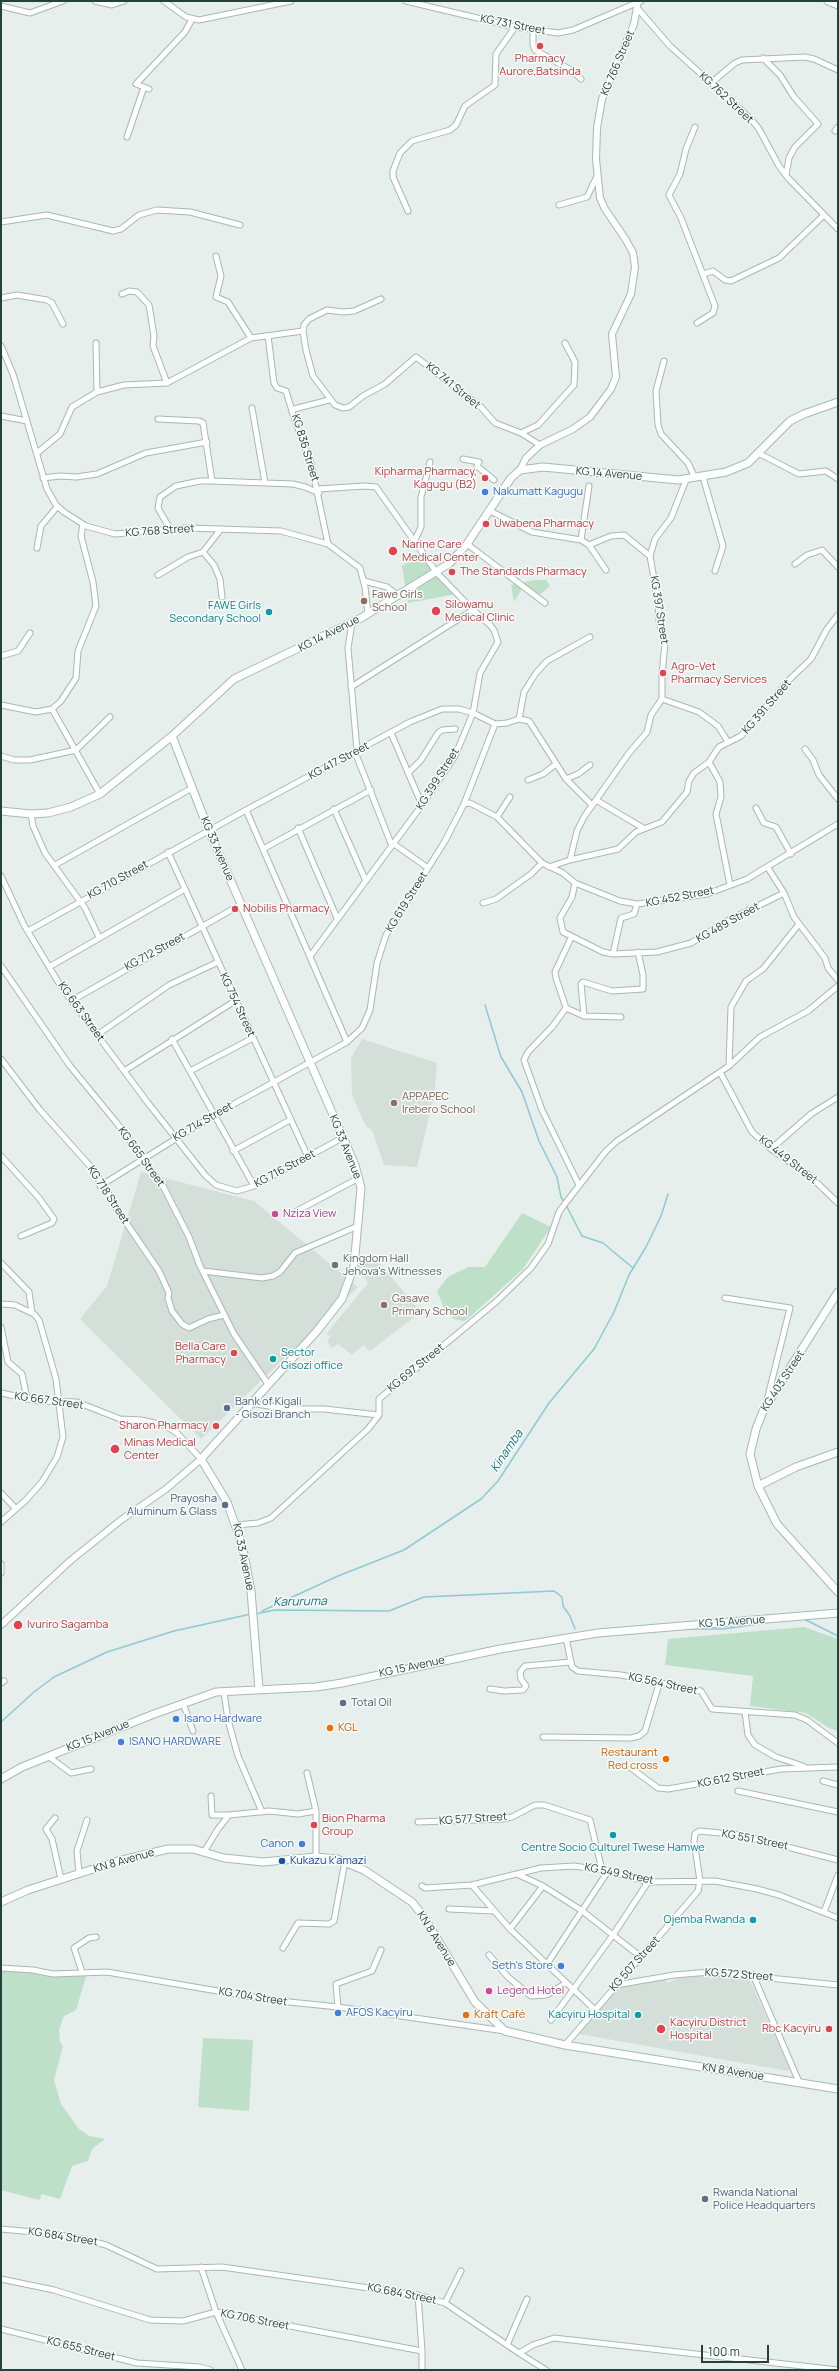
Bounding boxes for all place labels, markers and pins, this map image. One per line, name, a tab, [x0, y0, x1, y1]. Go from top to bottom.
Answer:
marker: Pharmacy Aurore,Batsinda	[535, 41, 545, 51]
place label: Pharmacy Aurore,Batsinda	[499, 52, 581, 78]
place label: Kipharma Pharmacy, Kagugu (B2)	[375, 465, 477, 491]
marker: Kipharma Pharmacy, Kagugu (B2)	[480, 473, 490, 483]
place label: Nakumatt Kagugu	[493, 485, 583, 499]
marker: Nakumatt Kagugu	[480, 487, 490, 497]
place label: Uwabena Pharmacy	[494, 517, 594, 531]
marker: Uwabena Pharmacy	[481, 519, 491, 529]
place label: Narine Care Medical Center	[402, 538, 479, 564]
marker: Narine Care Medical Center	[387, 545, 399, 557]
place label: The Standards Pharmacy	[460, 565, 587, 579]
marker: The Standards Pharmacy	[447, 567, 457, 577]
place label: Fawe Girls School	[372, 588, 423, 614]
marker: Fawe Girls School	[359, 596, 369, 606]
place label: Silowamu Medical Clinic	[445, 598, 515, 624]
place label: FAWE Girls Secondary School	[169, 599, 261, 625]
marker: Silowamu Medical Clinic	[430, 605, 442, 617]
marker: FAWE Girls Secondary School	[264, 607, 274, 617]
place label: Agro-Vet Pharmacy Services	[671, 660, 767, 686]
marker: Agro-Vet Pharmacy Services	[658, 668, 668, 678]
place label: Nobilis Pharmacy	[243, 902, 330, 916]
marker: Nobilis Pharmacy	[230, 904, 240, 914]
place label: APPAPEC Irebero School	[402, 1090, 475, 1116]
marker: APPAPEC Irebero School	[389, 1098, 399, 1108]
place label: Nziza View	[283, 1207, 336, 1221]
marker: Nziza View	[270, 1209, 280, 1219]
place label: Kingdom Hall Jehova's Witnesses	[343, 1252, 442, 1278]
marker: Kingdom Hall Jehova's Witnesses	[330, 1260, 340, 1270]
place label: Gasave Primary School	[392, 1292, 467, 1318]
marker: Gasave Primary School	[379, 1300, 389, 1310]
place label: Bella Care Pharmacy	[175, 1340, 226, 1366]
place label: Sector Gisozi office	[281, 1346, 343, 1372]
marker: Bella Care Pharmacy	[229, 1348, 239, 1358]
marker: Sector Gisozi office	[268, 1354, 278, 1364]
place label: Bank of Kigali - Gisozi Branch	[235, 1395, 311, 1421]
marker: Bank of Kigali - Gisozi Branch	[222, 1403, 232, 1413]
place label: Sharon Pharmacy	[119, 1419, 208, 1433]
marker: Sharon Pharmacy	[211, 1421, 221, 1431]
place label: Minas Medical Center	[124, 1436, 196, 1462]
marker: Minas Medical Center	[109, 1443, 121, 1455]
place label: Prayosha Aluminum & Glass	[127, 1492, 217, 1518]
marker: Prayosha Aluminum & Glass	[220, 1500, 230, 1510]
place label: Ivuriro Sagamba	[27, 1618, 108, 1632]
marker: Ivuriro Sagamba	[12, 1619, 24, 1631]
place label: Total Oil	[351, 1696, 392, 1710]
marker: Total Oil	[338, 1698, 348, 1708]
place label: Isano Hardware	[184, 1712, 262, 1726]
marker: Isano Hardware	[171, 1714, 181, 1724]
place label: KGL	[338, 1721, 358, 1735]
marker: KGL	[325, 1723, 335, 1733]
place label: ISANO HARDWARE	[129, 1735, 221, 1749]
marker: ISANO HARDWARE	[116, 1737, 126, 1747]
place label: Restaurant Red cross	[601, 1746, 658, 1772]
marker: Restaurant Red cross	[661, 1754, 671, 1764]
place label: Bion Pharma Group	[322, 1812, 385, 1838]
marker: Bion Pharma Group	[309, 1820, 319, 1830]
marker: Centre Socio Culturel Twese Hamwe	[608, 1830, 618, 1840]
place label: Canon	[260, 1837, 294, 1851]
marker: Canon	[297, 1839, 307, 1849]
place label: Centre Socio Culturel Twese Hamwe	[521, 1841, 705, 1855]
place label: Kukazu k'amazi	[290, 1854, 366, 1868]
marker: Kukazu k'amazi	[277, 1856, 287, 1866]
place label: Ojemba Rwanda	[664, 1913, 745, 1927]
marker: Ojemba Rwanda	[748, 1915, 758, 1925]
place label: Seth's Store	[492, 1959, 553, 1973]
marker: Seth's Store	[556, 1961, 566, 1971]
place label: Legend Hotel	[497, 1984, 564, 1998]
marker: Legend Hotel	[484, 1986, 494, 1996]
place label: AFOS Kacyiru	[346, 2006, 413, 2020]
marker: AFOS Kacyiru	[333, 2008, 343, 2018]
place label: Kraft Café	[474, 2008, 525, 2022]
place label: Kacyiru Hospital	[549, 2008, 630, 2022]
marker: Kraft Café	[461, 2010, 471, 2020]
marker: Kacyiru Hospital	[633, 2010, 643, 2020]
place label: Kacyiru District Hospital	[670, 2016, 747, 2042]
place label: Rbc Kacyiru	[762, 2022, 821, 2036]
marker: Kacyiru District Hospital	[655, 2023, 667, 2035]
marker: Rbc Kacyiru	[824, 2024, 834, 2034]
place label: Rwanda National Police Headquarters	[713, 2186, 816, 2212]
marker: Rwanda National Police Headquarters	[700, 2194, 710, 2204]

